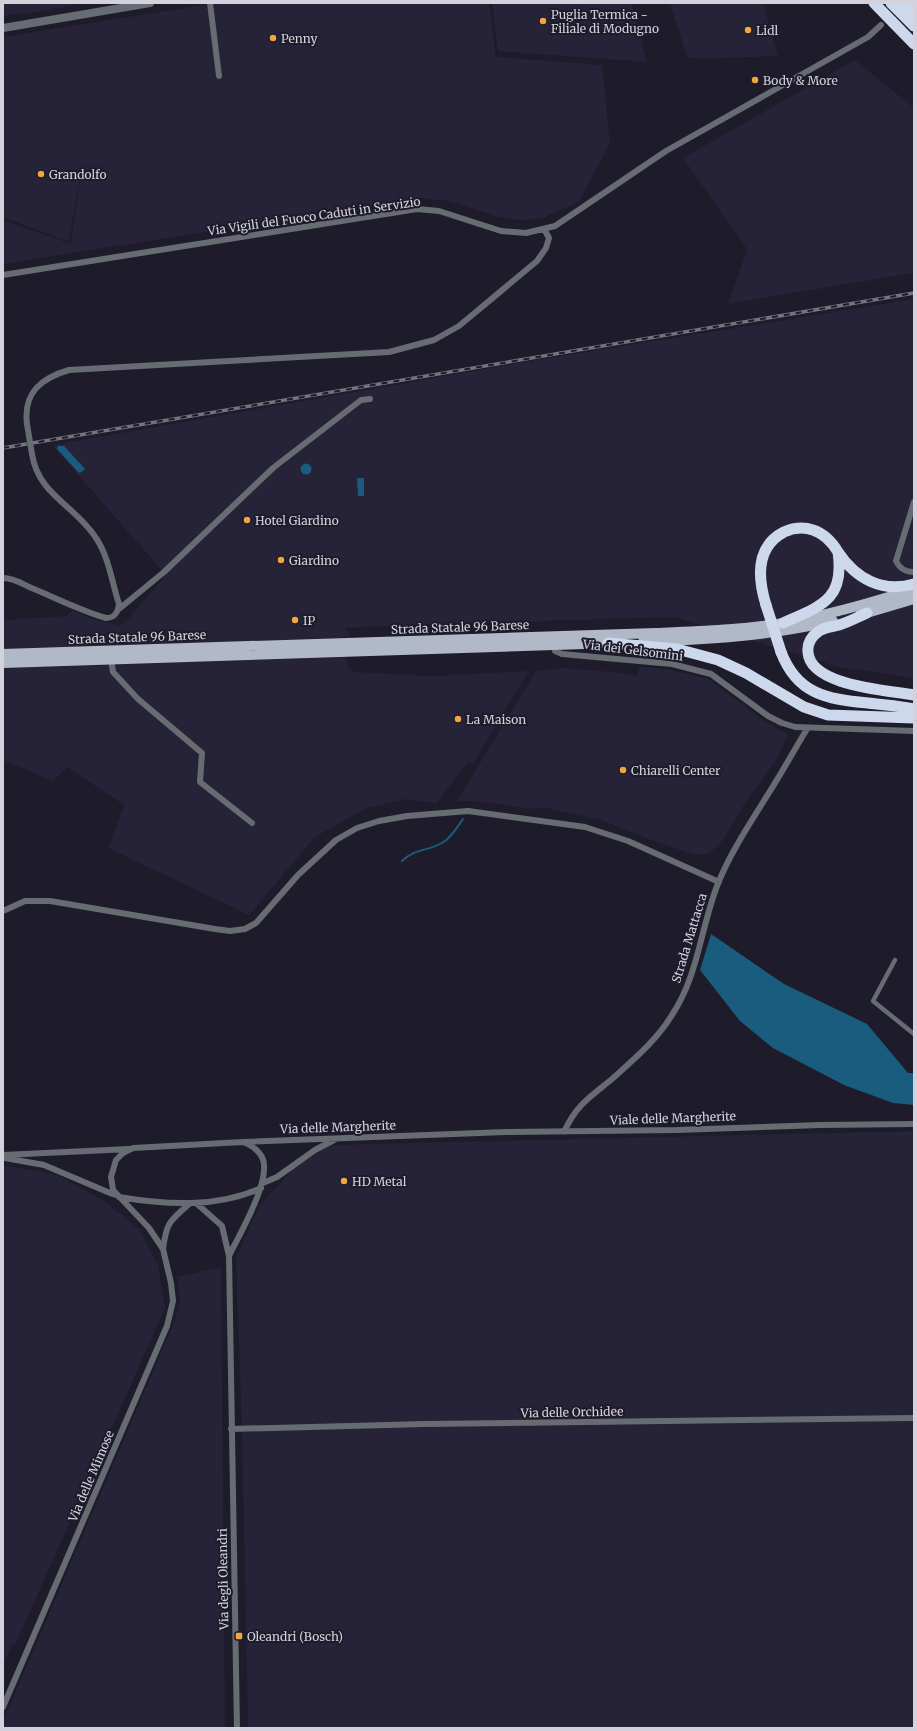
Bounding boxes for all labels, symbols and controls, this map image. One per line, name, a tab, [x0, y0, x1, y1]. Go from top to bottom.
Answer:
place label: Puglia Termica - Filiale di Modugno	[551, 7, 659, 36]
marker: Puglia Termica - Filiale di Modugno	[538, 16, 548, 26]
place label: Lidl	[756, 23, 779, 38]
marker: Lidl	[743, 25, 753, 35]
place label: Penny	[281, 31, 317, 46]
marker: Penny	[268, 33, 278, 43]
place label: Body & More	[763, 73, 838, 88]
marker: Body & More	[750, 75, 760, 85]
place label: Grandolfo	[49, 167, 106, 182]
marker: Grandolfo	[36, 169, 46, 179]
street label: Via Vigili del Fuoco Caduti in Servizio	[206, 194, 421, 239]
place label: Hotel Giardino	[255, 513, 339, 528]
marker: Hotel Giardino	[242, 515, 252, 525]
place label: Giardino	[289, 553, 339, 568]
marker: Giardino	[276, 555, 286, 565]
place label: IP	[303, 613, 315, 628]
marker: IP	[290, 615, 300, 625]
street label: Strada Statale 96 Barese	[391, 617, 529, 637]
street label: Strada Statale 96 Barese	[68, 627, 206, 647]
street label: Via dei Gelsomini	[581, 636, 684, 664]
place label: La Maison	[466, 712, 526, 727]
marker: La Maison	[453, 714, 463, 724]
place label: Chiarelli Center	[631, 763, 721, 778]
marker: Chiarelli Center	[618, 765, 628, 775]
street label: Strada Mattacca	[668, 891, 710, 985]
street label: Viale delle Margherite	[609, 1108, 736, 1128]
street label: Via delle Margherite	[279, 1117, 396, 1137]
place label: HD Metal	[352, 1174, 407, 1189]
marker: HD Metal	[339, 1176, 349, 1186]
street label: Via delle Orchidee	[520, 1404, 623, 1420]
street label: Via delle Mimose	[65, 1428, 117, 1525]
street label: Via degli Oleandri	[215, 1528, 231, 1631]
place label: Oleandri (Bosch)	[247, 1629, 343, 1644]
marker: Oleandri (Bosch)	[234, 1631, 244, 1641]

